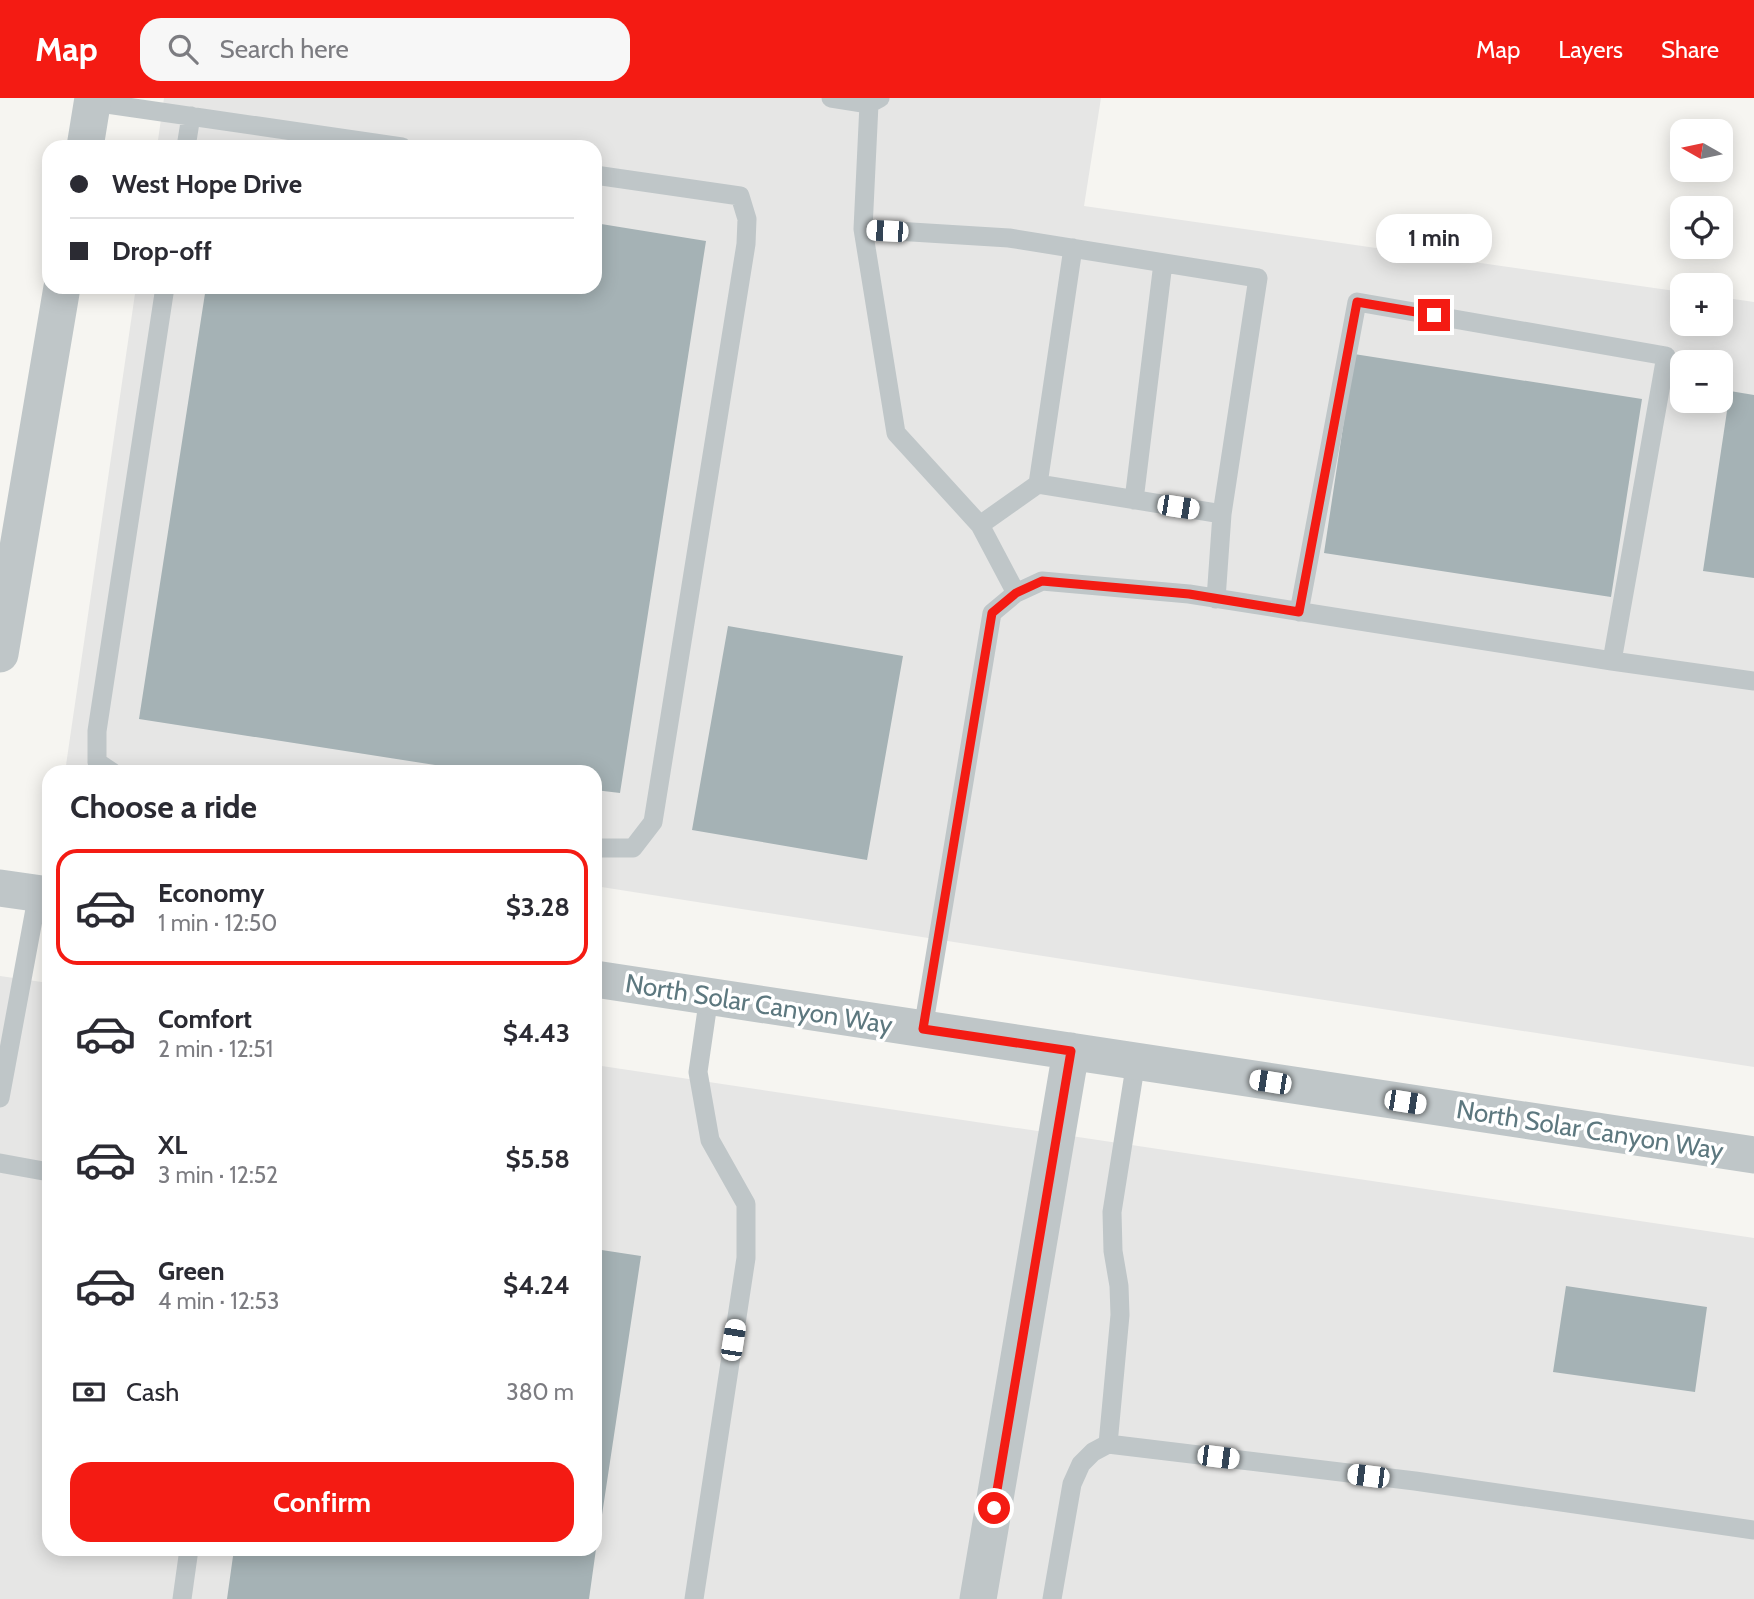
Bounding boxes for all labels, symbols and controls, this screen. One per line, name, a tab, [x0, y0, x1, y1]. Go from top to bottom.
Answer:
search box	[140, 18, 630, 81]
text: Map	[35, 29, 98, 69]
icon: search	[164, 30, 202, 68]
text: Search here	[220, 33, 349, 65]
text: Map	[1476, 35, 1520, 64]
text: Layers	[1558, 35, 1623, 64]
text: Share	[1661, 35, 1719, 64]
north arrow	[1670, 119, 1732, 182]
map controls	[1670, 119, 1733, 413]
text: West Hope Drive	[112, 168, 302, 200]
button: locate	[1670, 196, 1733, 259]
callout: 1 min	[1376, 214, 1492, 262]
car	[866, 219, 909, 243]
text: 1 min	[1408, 224, 1460, 252]
text: Drop-off	[112, 235, 212, 267]
button: +	[1670, 273, 1733, 336]
route end	[1418, 299, 1450, 331]
button: −	[1670, 350, 1733, 413]
car	[1156, 493, 1201, 521]
text: Choose a ride	[70, 787, 257, 826]
icon: car	[74, 876, 137, 939]
text: Economy	[158, 877, 264, 909]
text: $3.28	[506, 891, 570, 923]
text: 1 min · 12:50	[158, 909, 277, 937]
street label: North Solar Canyon Way	[623, 967, 895, 1041]
icon: car	[74, 1002, 137, 1065]
text: Comfort	[158, 1003, 252, 1035]
text: $4.43	[503, 1017, 570, 1049]
text: 2 min · 12:51	[158, 1035, 273, 1063]
car	[1248, 1068, 1293, 1096]
car	[1383, 1088, 1428, 1116]
street label: North Solar Canyon Way	[1454, 1093, 1726, 1167]
icon: car	[74, 1128, 137, 1191]
text: XL	[158, 1129, 187, 1161]
text: $5.58	[506, 1143, 570, 1175]
text: 3 min · 12:52	[158, 1161, 278, 1189]
icon: car	[74, 1254, 137, 1317]
text: Green	[158, 1255, 225, 1287]
text: $4.24	[503, 1269, 570, 1301]
text: 4 min · 12:53	[158, 1287, 279, 1315]
car	[720, 1318, 747, 1362]
icon: cash	[70, 1373, 108, 1411]
text: Cash	[126, 1376, 179, 1408]
text: 380 m	[506, 1378, 574, 1406]
car	[1196, 1444, 1241, 1470]
button: Confirm	[70, 1462, 574, 1542]
car	[1346, 1463, 1391, 1489]
route start	[978, 1492, 1010, 1524]

